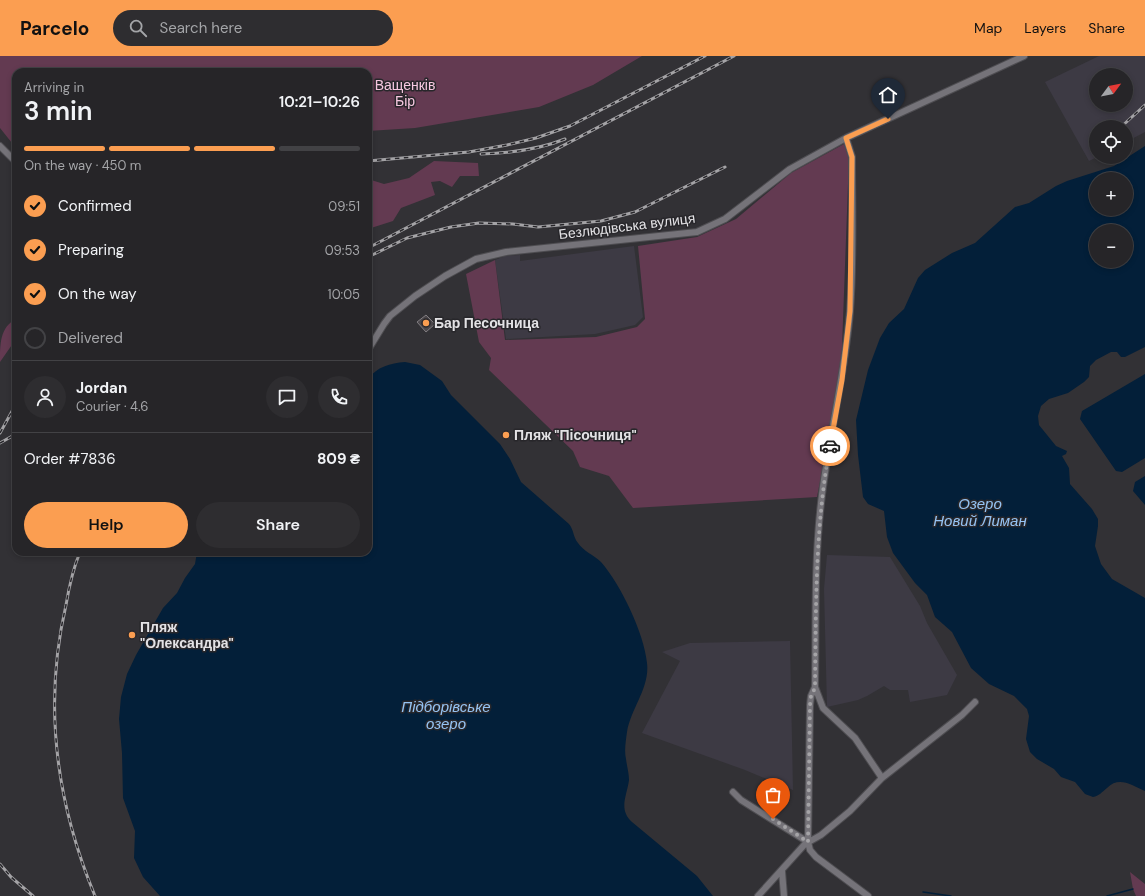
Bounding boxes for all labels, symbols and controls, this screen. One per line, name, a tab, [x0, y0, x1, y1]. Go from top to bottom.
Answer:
search box	[113, 10, 393, 46]
text: Parcelo	[20, 16, 89, 41]
icon: search	[127, 17, 149, 39]
text: Search here	[159, 18, 242, 38]
text: Map	[974, 19, 1002, 37]
text: Layers	[1024, 19, 1066, 37]
text: Share	[1088, 19, 1125, 37]
north arrow	[1089, 68, 1133, 112]
map controls	[1089, 68, 1133, 268]
park label: Ващенків Бір	[375, 76, 435, 110]
pin	[871, 78, 905, 119]
text: Arriving in	[24, 79, 84, 96]
icon: home	[877, 84, 899, 106]
text: 10:21–10:26	[279, 92, 360, 112]
text: 3 min	[24, 94, 93, 128]
button: locate	[1089, 120, 1133, 164]
text: On the way · 450 m	[24, 157, 141, 174]
button: +	[1089, 172, 1133, 216]
icon: check	[24, 195, 46, 217]
text: Confirmed	[58, 196, 132, 216]
text: 09:51	[328, 198, 360, 215]
street label: Безлюдівська вулиця	[558, 209, 696, 243]
button: −	[1089, 224, 1133, 268]
icon: check	[24, 239, 46, 261]
text: Preparing	[58, 240, 124, 260]
text: 09:53	[325, 242, 360, 259]
icon: check	[24, 283, 46, 305]
text: On the way	[58, 284, 137, 304]
text: 10:05	[328, 286, 360, 303]
place label: Бар Песочница	[434, 314, 539, 332]
marker: Бар Песочница	[421, 318, 431, 328]
text: Delivered	[58, 328, 123, 348]
button: person	[24, 376, 66, 418]
button: chat	[266, 376, 308, 418]
button: phone	[318, 376, 360, 418]
text: Jordan	[76, 378, 127, 398]
text: Courier · 4.6	[76, 398, 148, 415]
place label: Пляж "Пісочниця"	[514, 426, 637, 444]
courier	[810, 426, 850, 466]
marker: Пляж "Пісочниця"	[501, 430, 511, 440]
icon: car	[819, 435, 841, 457]
text: Order #7836	[24, 449, 116, 469]
text: 809 ₴	[317, 449, 360, 469]
water label: Озеро Новий Лиман	[933, 494, 1027, 531]
button: Help	[24, 502, 188, 548]
button: Share	[196, 502, 360, 548]
place label: Пляж "Олександра"	[140, 618, 234, 652]
marker: Пляж "Олександра"	[127, 630, 137, 640]
water label: Підборівське озеро	[401, 697, 491, 734]
pin	[756, 778, 790, 819]
icon: bag	[762, 784, 784, 806]

